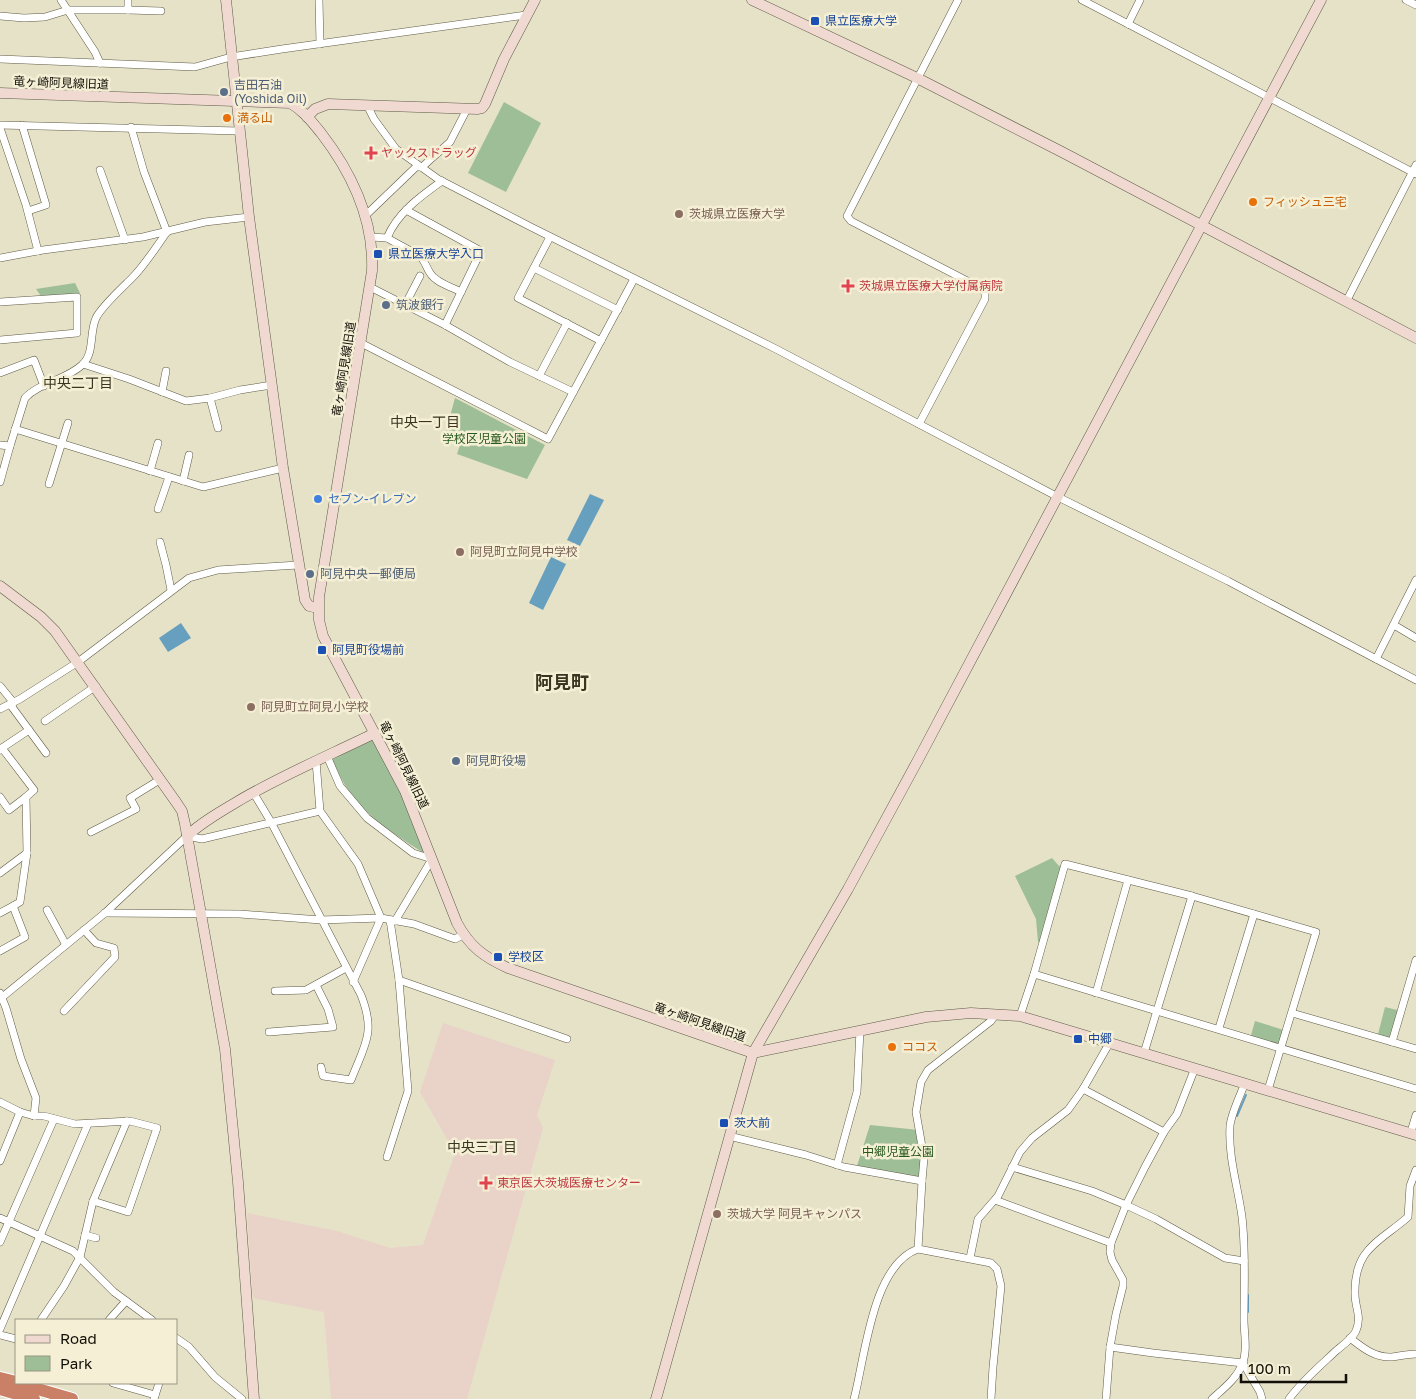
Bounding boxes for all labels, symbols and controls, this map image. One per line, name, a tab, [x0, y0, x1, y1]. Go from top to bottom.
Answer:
place label: 県立医療大学	[825, 13, 897, 28]
marker: 県立医療大学	[809, 15, 821, 27]
street label: 竜ヶ崎阿見線旧道	[13, 73, 109, 92]
place label: 吉田石油 (Yoshida Oil)	[234, 77, 307, 106]
marker: 吉田石油 (Yoshida Oil)	[218, 86, 230, 98]
place label: 満る山	[237, 110, 273, 125]
marker: 満る山	[221, 112, 233, 124]
place label: ヤックスドラッグ	[381, 145, 477, 160]
marker: ヤックスドラッグ	[365, 147, 377, 159]
place label: フィッシュ三宅	[1263, 194, 1347, 209]
marker: フィッシュ三宅	[1247, 196, 1259, 208]
place label: 茨城県立医療大学	[689, 206, 785, 221]
marker: 茨城県立医療大学	[673, 208, 685, 220]
place label: 県立医療大学入口	[388, 246, 484, 261]
marker: 県立医療大学入口	[372, 248, 384, 260]
place label: 茨城県立医療大学付属病院	[859, 278, 1003, 293]
marker: 茨城県立医療大学付属病院	[841, 279, 855, 293]
place label: 筑波銀行	[396, 297, 444, 312]
marker: 筑波銀行	[380, 299, 392, 311]
street label: 竜ヶ崎阿見線旧道	[329, 320, 358, 418]
district label: 中央二丁目	[43, 374, 113, 391]
district label: 中央一丁目	[390, 413, 460, 430]
park label: 学校区児童公園	[442, 431, 526, 446]
place label: セブン-イレブン	[328, 491, 417, 506]
marker: セブン-イレブン	[312, 493, 324, 505]
place label: 阿見町立阿見中学校	[470, 544, 578, 559]
marker: 阿見町立阿見中学校	[454, 546, 466, 558]
place label: 阿見中央一郵便局	[320, 566, 416, 581]
marker: 阿見中央一郵便局	[304, 568, 316, 580]
place label: 阿見町役場前	[332, 642, 404, 657]
marker: 阿見町役場前	[316, 644, 328, 656]
district label: 阿見町	[535, 671, 589, 693]
place label: 阿見町立阿見小学校	[261, 699, 369, 714]
marker: 阿見町立阿見小学校	[245, 701, 257, 713]
street label: 竜ヶ崎阿見線旧道	[377, 718, 432, 811]
place label: 阿見町役場	[466, 753, 526, 768]
marker: 阿見町役場	[450, 755, 462, 767]
place label: 学校区	[508, 949, 544, 964]
marker: 学校区	[492, 951, 504, 963]
street label: 竜ヶ崎阿見線旧道	[652, 999, 748, 1044]
place label: 中郷	[1088, 1031, 1112, 1046]
marker: 中郷	[1072, 1033, 1084, 1045]
place label: ココス	[902, 1039, 938, 1054]
marker: ココス	[886, 1041, 898, 1053]
place label: 茨大前	[734, 1115, 770, 1130]
marker: 茨大前	[718, 1117, 730, 1129]
district label: 中央三丁目	[447, 1138, 517, 1155]
park label: 中郷児童公園	[862, 1144, 934, 1159]
place label: 東京医大茨城医療センター	[497, 1175, 641, 1190]
marker: 東京医大茨城医療センター	[479, 1176, 493, 1190]
place label: 茨城大学 阿見キャンパス	[727, 1206, 862, 1221]
marker: 茨城大学 阿見キャンパス	[711, 1208, 723, 1220]
legend	[15, 1319, 178, 1384]
text: Road	[60, 1329, 97, 1347]
scale bar	[1241, 1352, 1346, 1384]
text: Park	[60, 1354, 93, 1372]
text: 100 m	[1248, 1359, 1291, 1377]

